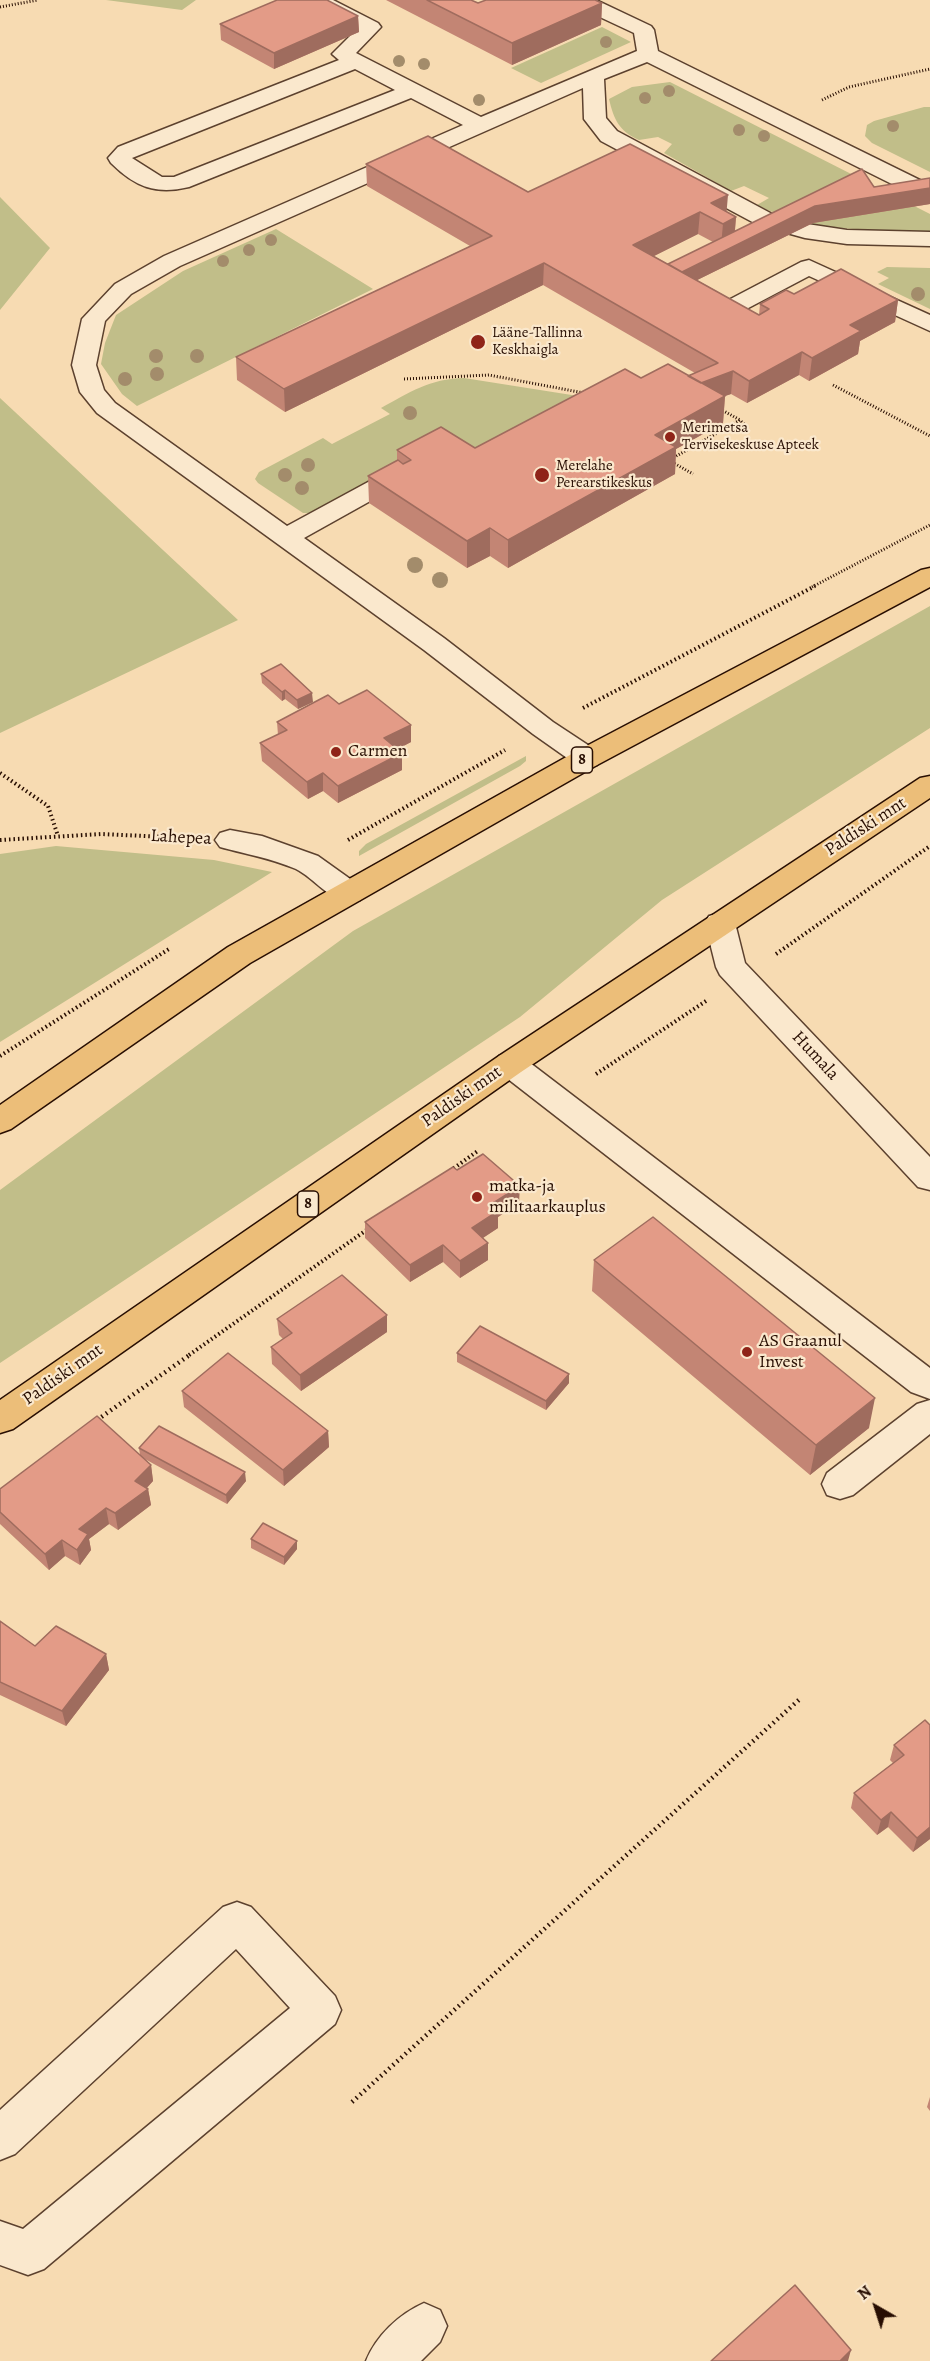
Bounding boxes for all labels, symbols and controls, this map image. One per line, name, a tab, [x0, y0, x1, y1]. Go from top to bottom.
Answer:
place label: Lääne-Tallinna Keskhaigla	[492, 324, 583, 359]
marker: Lääne-Tallinna Keskhaigla	[469, 333, 487, 351]
place label: Merimetsa Tervisekeskuse Apteek	[682, 419, 819, 454]
marker: Merimetsa Tervisekeskuse Apteek	[663, 430, 677, 444]
place label: Merelahe Perearstikeskus	[556, 457, 652, 492]
marker: Merelahe Perearstikeskus	[533, 466, 551, 484]
place label: Carmen	[348, 741, 407, 763]
marker: Carmen	[329, 745, 343, 759]
road number: 8	[572, 747, 592, 773]
street label: Paldiski mnt	[821, 793, 911, 861]
street label: Lahepea	[150, 826, 212, 850]
street label: Humala	[787, 1027, 843, 1085]
street label: Paldiski mnt	[418, 1062, 506, 1132]
place label: matka-ja militaarkauplus	[489, 1176, 606, 1218]
marker: matka-ja militaarkauplus	[470, 1190, 484, 1204]
road number: 8	[298, 1191, 318, 1217]
place label: AS Graanul Invest	[759, 1331, 842, 1374]
street label: Paldiski mnt	[19, 1340, 107, 1410]
marker: AS Graanul Invest	[740, 1345, 754, 1359]
north arrow	[846, 2277, 906, 2337]
text: N	[853, 2281, 876, 2305]

